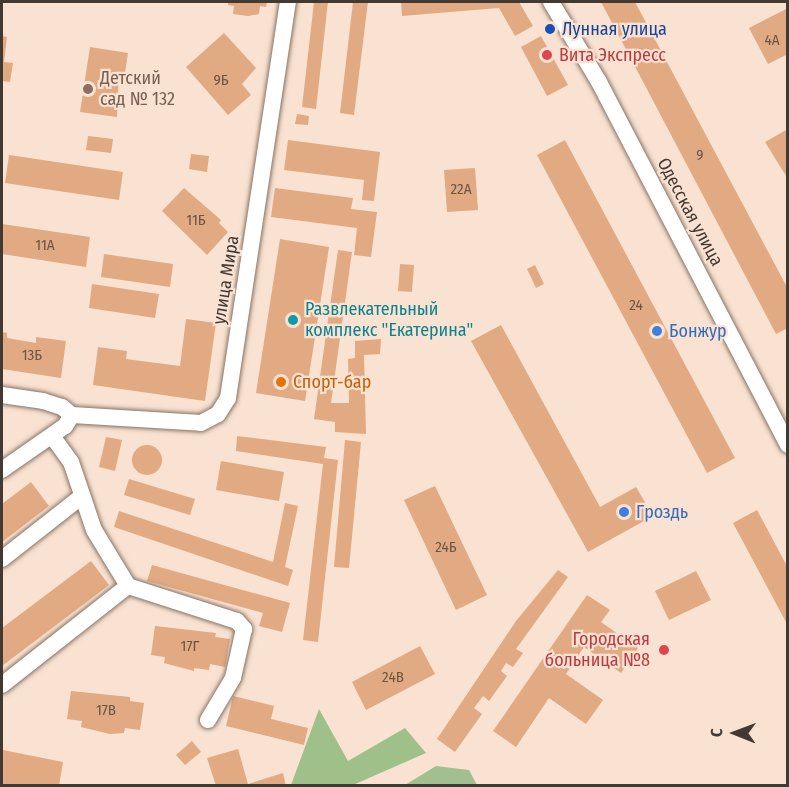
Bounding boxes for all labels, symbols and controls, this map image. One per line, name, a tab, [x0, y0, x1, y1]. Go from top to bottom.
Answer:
place label: Лунная улица	[562, 18, 667, 40]
marker: Лунная улица	[543, 22, 557, 36]
house number: 4А	[764, 32, 780, 50]
place label: Вита Экспресс	[559, 44, 666, 66]
marker: Вита Экспресс	[540, 48, 554, 62]
place label: Детский сад № 132	[100, 68, 175, 110]
house number: 9Б	[213, 72, 229, 90]
marker: Детский сад № 132	[81, 82, 95, 96]
house number: 9	[696, 147, 704, 165]
street label: Одесская улица	[652, 154, 728, 270]
house number: 22А	[450, 181, 472, 199]
house number: 11Б	[186, 212, 206, 230]
street label: улица Мира	[208, 234, 244, 326]
house number: 11А	[35, 237, 55, 255]
house number: 24	[629, 297, 643, 315]
place label: Развлекательный комплекс "Екатерина"	[305, 299, 473, 342]
marker: Развлекательный комплекс "Екатерина"	[286, 313, 300, 327]
place label: Бонжур	[669, 320, 727, 342]
marker: Бонжур	[650, 324, 664, 338]
house number: 13Б	[22, 347, 42, 365]
place label: Спорт-бар	[293, 371, 371, 393]
marker: Спорт-бар	[274, 375, 288, 389]
place label: Гроздь	[636, 501, 688, 523]
marker: Гроздь	[617, 505, 631, 519]
house number: 24Б	[435, 539, 457, 557]
place label: Городская больница №8	[545, 629, 650, 672]
house number: 17Г	[181, 638, 199, 656]
marker: Городская больница №8	[655, 641, 673, 659]
house number: 24В	[382, 669, 404, 687]
house number: 17В	[96, 702, 116, 720]
north arrow	[705, 703, 765, 763]
text: С	[707, 728, 726, 737]

